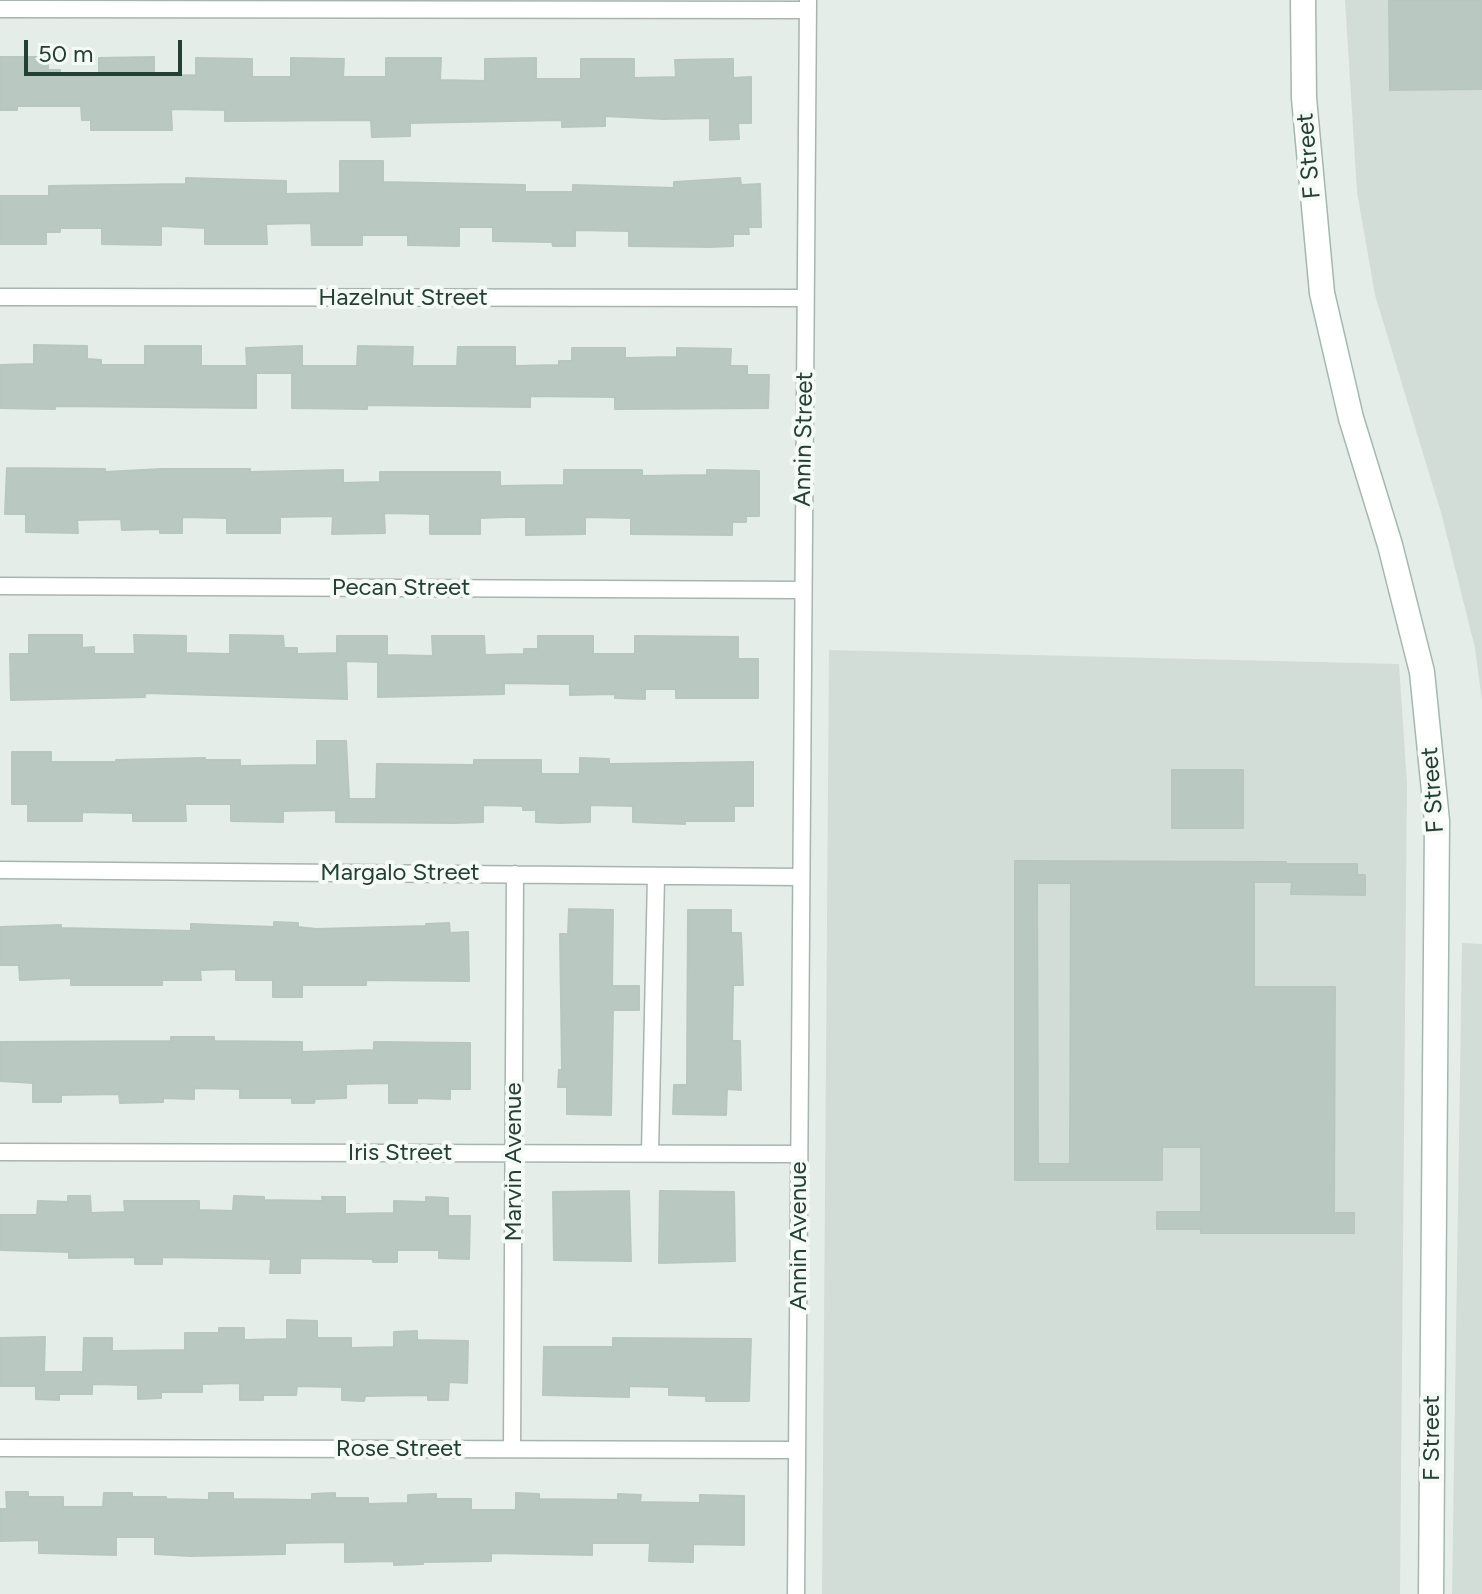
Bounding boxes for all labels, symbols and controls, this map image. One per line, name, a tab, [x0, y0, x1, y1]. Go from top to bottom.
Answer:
scale bar	[28, 24, 186, 74]
text: 50 m	[38, 39, 94, 68]
street label: F Street	[1291, 112, 1327, 200]
street label: Hazelnut Street	[318, 284, 488, 312]
street label: Annin Street	[788, 371, 820, 507]
street label: Pecan Street	[332, 574, 470, 602]
street label: F Street	[1416, 746, 1450, 834]
street label: Margalo Street	[320, 859, 480, 887]
street label: Marvin Avenue	[500, 1082, 528, 1242]
street label: Iris Street	[348, 1139, 452, 1167]
street label: Annin Avenue	[785, 1161, 813, 1311]
street label: F Street	[1418, 1395, 1446, 1481]
street label: Rose Street	[336, 1435, 462, 1463]

